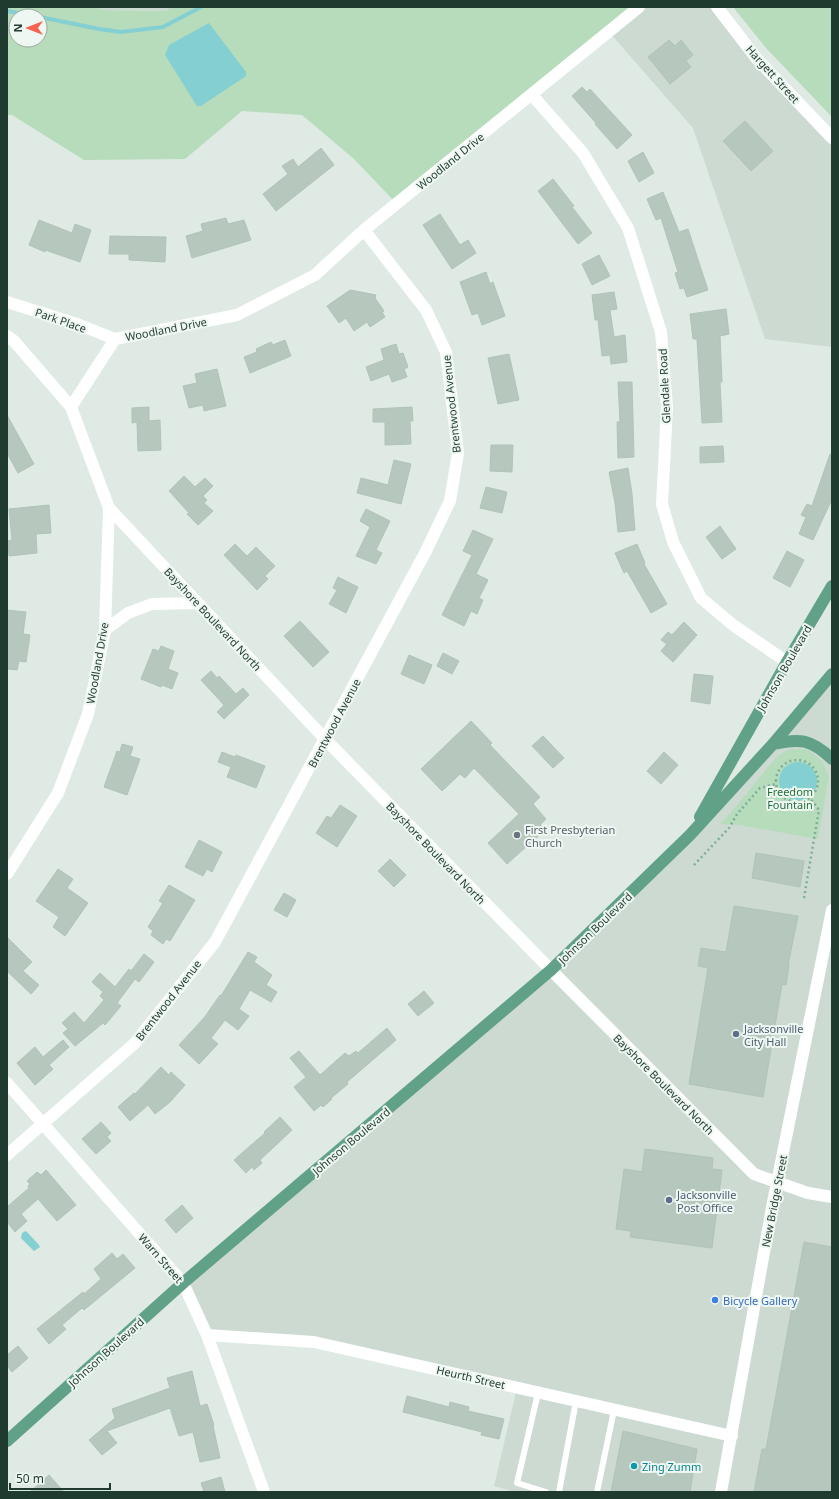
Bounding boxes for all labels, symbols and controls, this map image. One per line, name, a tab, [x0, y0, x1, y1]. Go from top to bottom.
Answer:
north arrow	[8, 8, 48, 48]
text: N	[10, 24, 25, 32]
street label: Hargett Street	[743, 42, 803, 106]
street label: Woodland Drive	[413, 129, 487, 193]
street label: Park Place	[33, 304, 89, 336]
street label: Woodland Drive	[124, 314, 208, 344]
street label: Glendale Road	[655, 348, 673, 424]
street label: Brentwood Avenue	[438, 354, 464, 454]
street label: Bayshore Boulevard North	[161, 564, 265, 674]
street label: Woodland Drive	[82, 621, 112, 705]
street label: Johnson Boulevard	[753, 622, 815, 715]
street label: Brentwood Avenue	[304, 676, 364, 770]
park label: Freedom Fountain	[767, 784, 813, 812]
street label: Bayshore Boulevard North	[383, 799, 489, 907]
place label: First Presbyterian Church	[525, 822, 615, 850]
marker: First Presbyterian Church	[512, 830, 522, 840]
street label: Johnson Boulevard	[554, 889, 635, 968]
street label: Brentwood Avenue	[132, 957, 204, 1043]
place label: Jacksonville City Hall	[743, 1021, 803, 1049]
marker: Jacksonville City Hall	[731, 1029, 741, 1039]
street label: Bayshore Boulevard North	[610, 1030, 718, 1138]
street label: Johnson Boulevard	[308, 1104, 393, 1179]
street label: New Bridge Street	[758, 1154, 790, 1248]
place label: Jacksonville Post Office	[676, 1187, 736, 1215]
marker: Jacksonville Post Office	[664, 1195, 674, 1205]
street label: Warn Street	[135, 1230, 187, 1286]
place label: Bicycle Gallery	[723, 1293, 798, 1308]
marker: Bicycle Gallery	[710, 1295, 720, 1305]
street label: Johnson Boulevard	[64, 1314, 147, 1391]
street label: Heurth Street	[435, 1362, 507, 1392]
place label: Zing Zumm	[642, 1459, 701, 1474]
marker: Zing Zumm	[629, 1461, 639, 1471]
scale bar	[10, 1465, 110, 1491]
text: 50 m	[16, 1470, 44, 1487]

